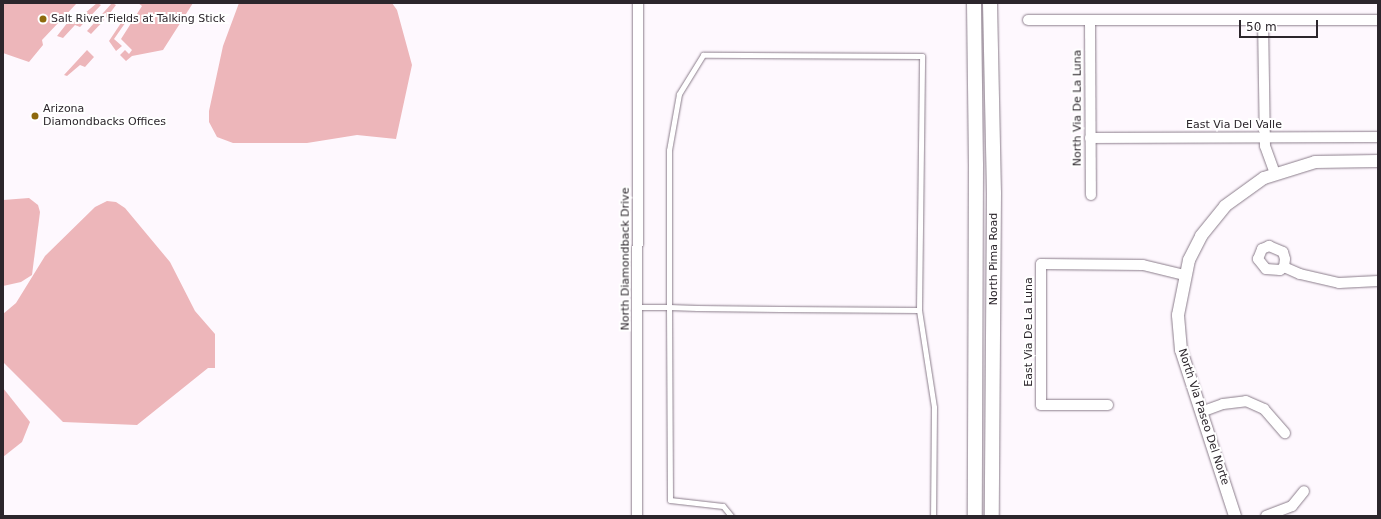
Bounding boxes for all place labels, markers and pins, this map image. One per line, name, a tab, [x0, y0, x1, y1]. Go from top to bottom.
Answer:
place label: Salt River Fields at Talking Stick	[51, 12, 225, 26]
marker: Salt River Fields at Talking Stick	[38, 14, 48, 24]
place label: Arizona Diamondbacks Offices	[43, 103, 166, 129]
marker: Arizona Diamondbacks Offices	[30, 111, 40, 121]

